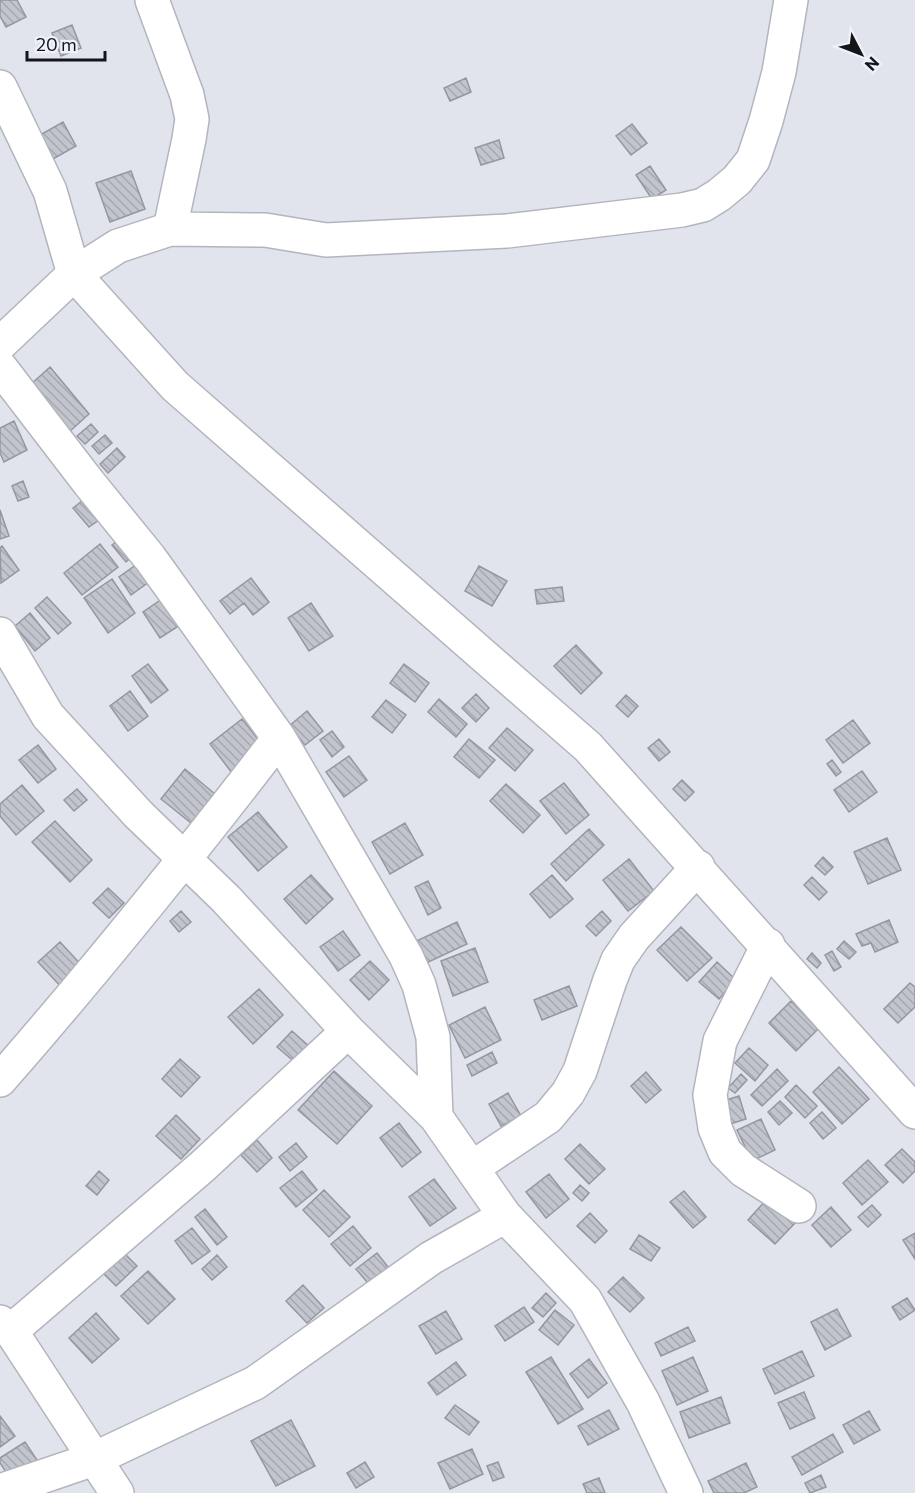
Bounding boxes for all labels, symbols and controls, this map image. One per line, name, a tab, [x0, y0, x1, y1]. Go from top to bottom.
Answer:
scale bar	[27, 24, 105, 62]
north arrow	[831, 24, 891, 84]
text: 20 m	[36, 33, 77, 55]
text: N	[861, 54, 884, 75]

